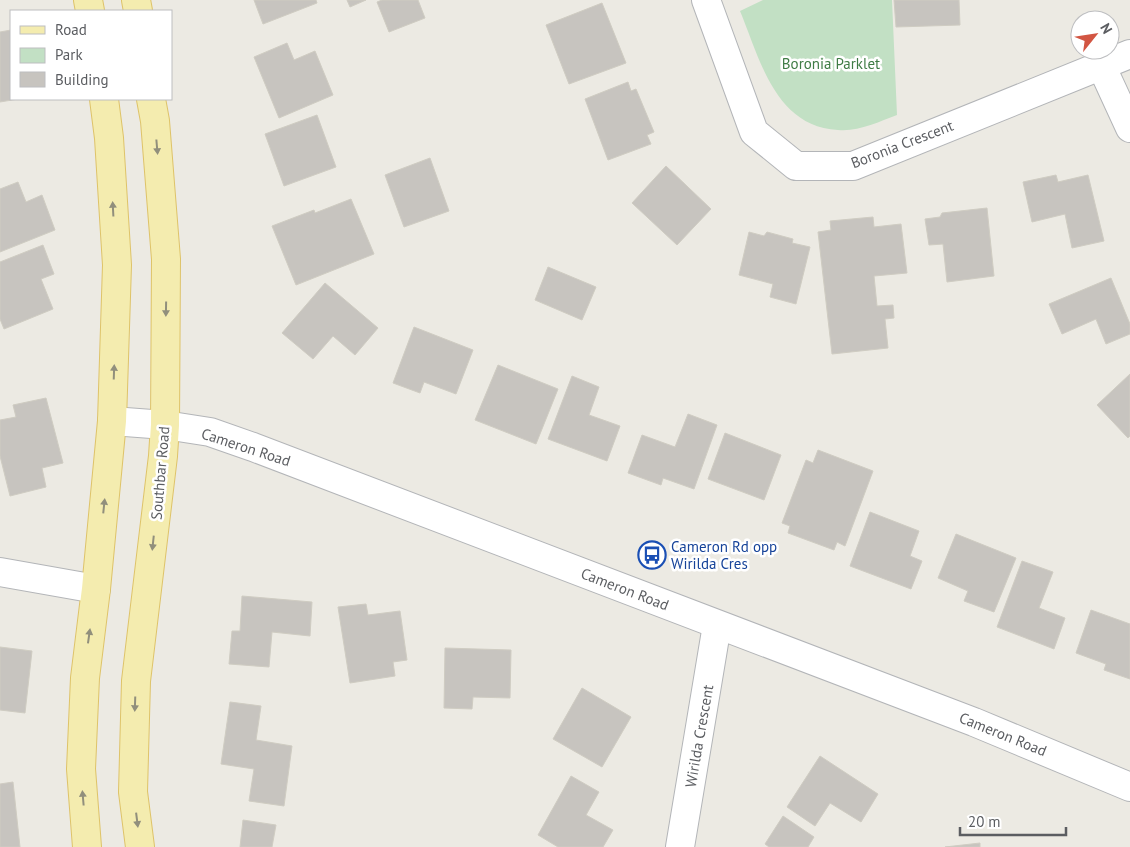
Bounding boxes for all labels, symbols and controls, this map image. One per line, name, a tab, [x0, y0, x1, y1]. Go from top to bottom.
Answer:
legend	[10, 10, 172, 100]
north arrow	[1070, 10, 1120, 60]
text: Road	[55, 20, 87, 39]
text: N	[1096, 20, 1116, 37]
text: Park	[55, 45, 83, 64]
park label: Boronia Parklet	[782, 54, 880, 73]
text: Building	[55, 70, 109, 89]
street label: Boronia Crescent	[848, 116, 956, 172]
one-way arrow	[153, 139, 161, 155]
one-way arrow	[109, 201, 117, 217]
one-way arrow	[161, 302, 169, 318]
one-way arrow	[110, 364, 118, 380]
street label: Cameron Road	[199, 424, 293, 470]
street label: Southbar Road	[146, 425, 174, 521]
one-way arrow	[100, 498, 108, 514]
one-way arrow	[149, 535, 157, 551]
place label: Cameron Rd opp Wirilda Cres	[671, 537, 777, 573]
bus stop icon: Cameron Rd opp Wirilda Cres	[637, 540, 667, 570]
street label: Cameron Road	[578, 564, 672, 614]
one-way arrow	[85, 628, 93, 644]
street label: Wirilda Crescent	[681, 683, 717, 789]
one-way arrow	[131, 696, 139, 712]
street label: Cameron Road	[956, 708, 1050, 760]
one-way arrow	[79, 790, 87, 806]
scale bar	[960, 804, 1066, 836]
one-way arrow	[133, 812, 141, 828]
text: 20 m	[968, 812, 1001, 831]

